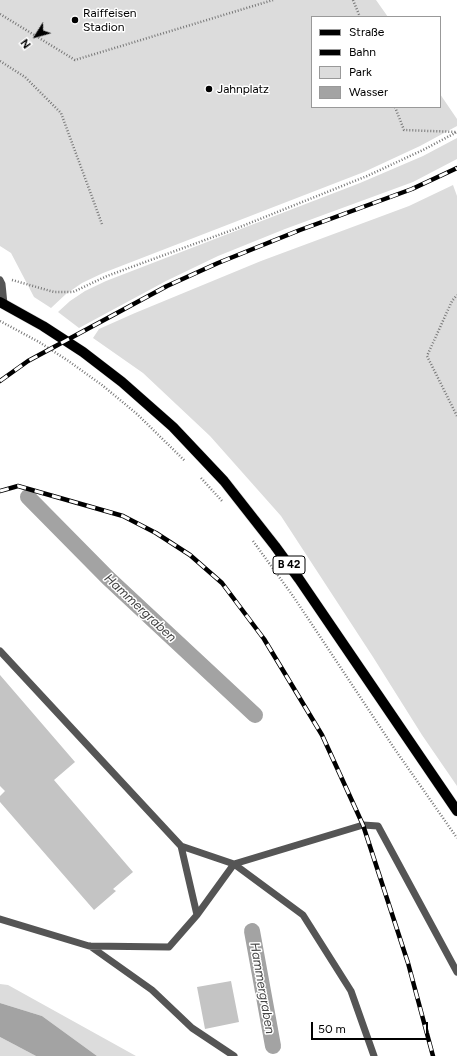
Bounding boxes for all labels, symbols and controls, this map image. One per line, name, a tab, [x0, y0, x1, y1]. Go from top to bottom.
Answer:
place label: Raiffeisen Stadion	[83, 6, 136, 34]
marker: Raiffeisen Stadion	[70, 15, 80, 25]
north arrow	[16, 16, 56, 56]
legend	[311, 16, 441, 108]
text: Straße	[349, 25, 384, 39]
text: N	[18, 36, 34, 51]
text: Bahn	[349, 45, 376, 59]
text: Park	[349, 65, 372, 79]
place label: Jahnplatz	[217, 82, 269, 96]
marker: Jahnplatz	[204, 84, 214, 94]
text: Wasser	[349, 85, 388, 99]
road number: B 42	[273, 556, 305, 574]
water label: Hammergraben	[101, 571, 179, 645]
water label: Hammergraben	[246, 941, 278, 1035]
scale bar	[313, 1014, 430, 1040]
text: 50 m	[318, 1022, 346, 1036]

